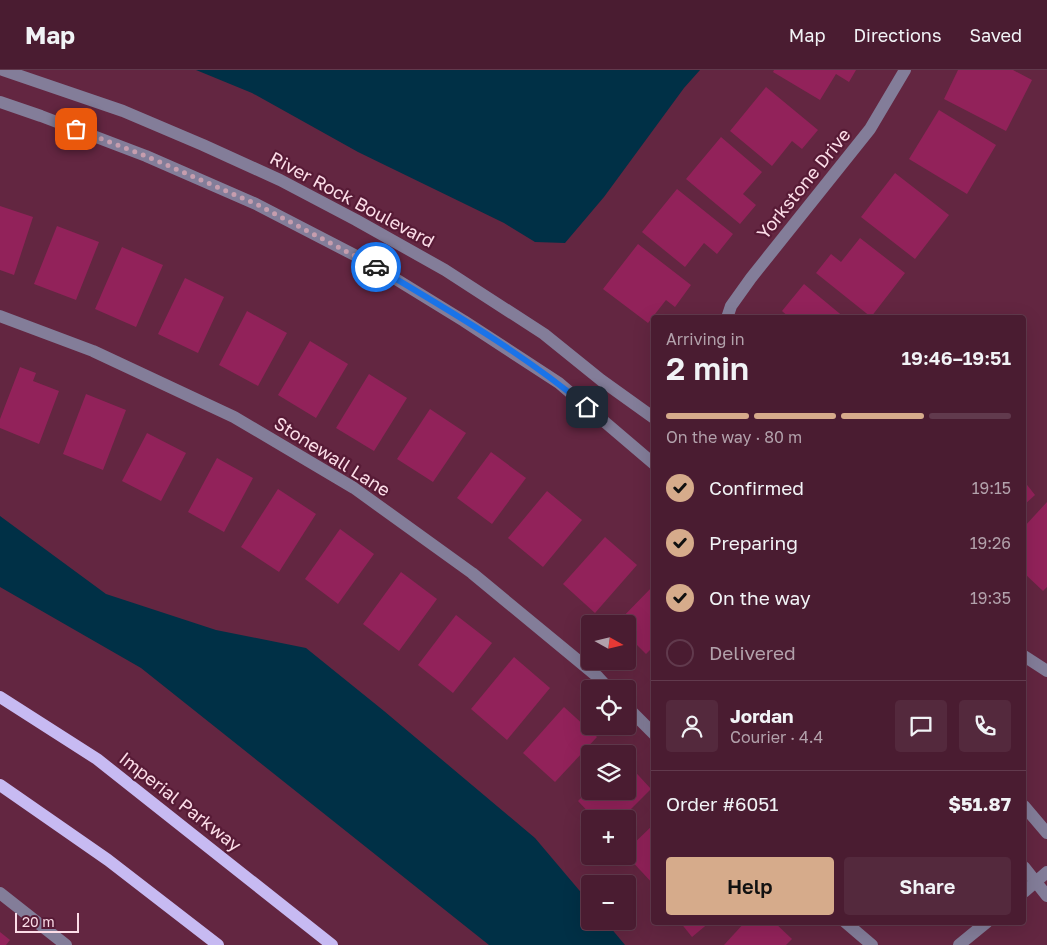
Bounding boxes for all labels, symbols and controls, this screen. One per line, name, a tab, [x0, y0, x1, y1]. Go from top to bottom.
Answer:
text: Map	[25, 20, 75, 49]
text: Map	[789, 24, 825, 46]
text: Directions	[853, 24, 941, 46]
text: Saved	[969, 24, 1022, 46]
pin	[55, 108, 97, 150]
icon: bag	[62, 115, 90, 143]
street label: Yorkstone Drive	[752, 124, 855, 243]
street label: River Rock Boulevard	[266, 146, 438, 252]
courier	[351, 242, 401, 292]
icon: car	[362, 253, 390, 281]
text: Arriving in	[666, 329, 745, 349]
text: 19:46–19:51	[902, 346, 1011, 369]
text: 2 min	[666, 349, 749, 387]
pin	[566, 386, 608, 428]
icon: home	[573, 393, 601, 421]
street label: Stonewall Lane	[270, 412, 395, 501]
text: On the way · 80 m	[666, 427, 802, 447]
icon: check	[666, 474, 694, 502]
text: Confirmed	[709, 476, 804, 499]
text: 19:15	[972, 478, 1011, 498]
icon: check	[666, 529, 694, 557]
text: Preparing	[709, 531, 798, 554]
text: 19:26	[970, 533, 1011, 553]
icon: check	[666, 584, 694, 612]
text: On the way	[709, 586, 811, 609]
text: 19:35	[970, 588, 1011, 608]
north arrow	[581, 615, 636, 670]
map controls	[581, 615, 636, 930]
text: Delivered	[709, 641, 796, 664]
button: locate	[581, 680, 636, 735]
button: person	[666, 700, 718, 752]
button: chat	[895, 700, 947, 752]
button: phone	[959, 700, 1011, 752]
text: Jordan	[730, 704, 794, 727]
text: Courier · 4.4	[730, 727, 823, 747]
button: layers	[581, 745, 636, 800]
street label: Imperial Parkway	[115, 747, 246, 856]
text: Order #6051	[666, 792, 779, 815]
text: $51.87	[948, 792, 1011, 815]
button: +	[581, 810, 636, 865]
button: Help	[666, 857, 834, 915]
button: Share	[844, 857, 1011, 915]
button: −	[581, 875, 636, 930]
scale bar	[15, 910, 79, 933]
text: 20 m	[22, 913, 55, 930]

